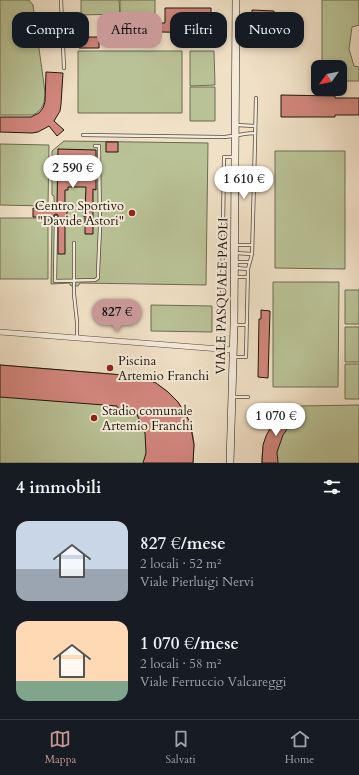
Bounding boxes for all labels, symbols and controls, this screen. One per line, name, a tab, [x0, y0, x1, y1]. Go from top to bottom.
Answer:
chip: Compra	[12, 12, 89, 48]
chip: Affitta	[97, 12, 162, 48]
chip: Filtri	[170, 12, 227, 48]
chip: Nuovo	[235, 12, 304, 48]
north arrow	[311, 60, 347, 96]
map controls	[311, 60, 347, 96]
pin: 2 590 €	[36, 155, 110, 189]
text: 2 590 €	[52, 159, 94, 177]
pin: 1 610 €	[207, 166, 281, 200]
text: 1 610 €	[223, 170, 265, 188]
place label: Centro Sportivo "Davide Astori"	[35, 197, 124, 230]
marker: Centro Sportivo "Davide Astori"	[127, 208, 137, 218]
street label: VIALE PASQUALE PAOLI	[212, 217, 232, 375]
pin: 827 €	[89, 299, 145, 333]
text: 827 €	[101, 303, 133, 321]
place label: Piscina Artemio Franchi	[118, 352, 209, 385]
marker: Piscina Artemio Franchi	[105, 363, 115, 373]
place label: Stadio comunale Artemio Franchi	[102, 402, 193, 435]
pin: 1 070 €	[239, 403, 313, 437]
text: 1 070 €	[255, 407, 297, 425]
marker: Stadio comunale Artemio Franchi	[89, 413, 99, 423]
text: 4 immobili	[16, 476, 101, 499]
icon: filters	[321, 476, 343, 498]
text: 827 €/mese	[140, 532, 226, 555]
icon: home	[48, 537, 96, 585]
text: 2 locali · 52 m²	[140, 555, 221, 573]
text: Viale Pierluigi Nervi	[140, 573, 254, 591]
text: 1 070 €/mese	[140, 632, 239, 655]
icon: home	[48, 637, 96, 685]
text: 2 locali · 58 m²	[140, 655, 221, 673]
text: Viale Ferruccio Valcareggi	[140, 673, 286, 691]
tab: Mappa	[45, 728, 76, 767]
tab: Salvati	[166, 728, 196, 767]
tab: Home	[285, 728, 314, 767]

